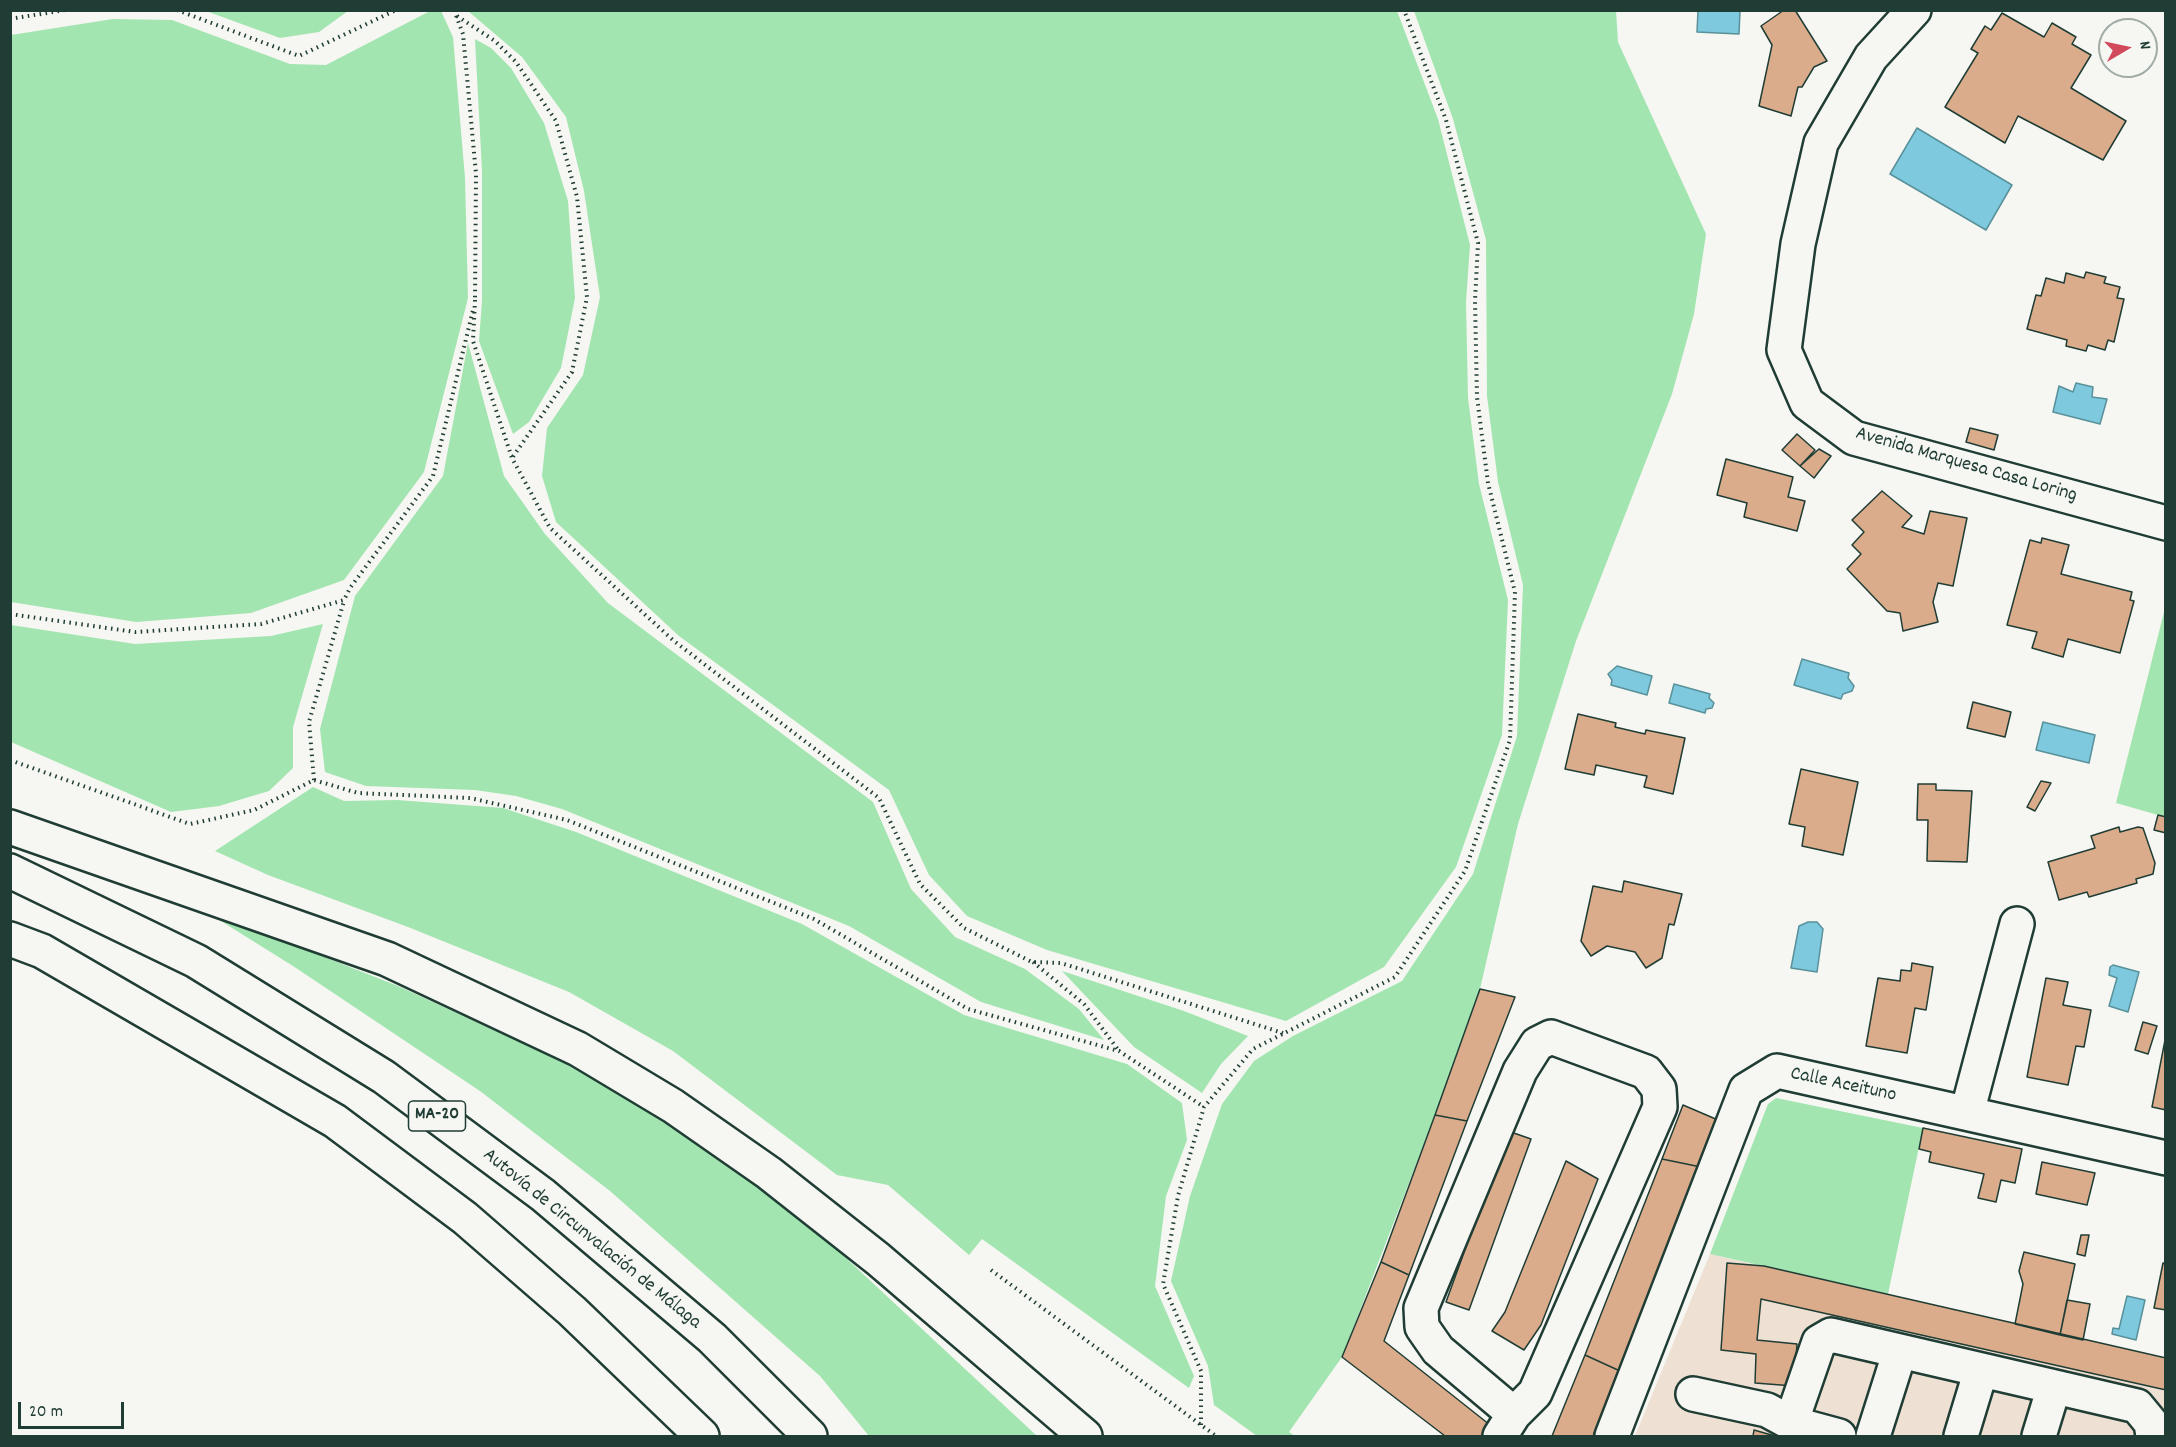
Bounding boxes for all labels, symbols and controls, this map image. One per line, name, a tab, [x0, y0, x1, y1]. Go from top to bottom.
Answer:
north arrow	[2098, 18, 2158, 78]
text: N	[2132, 40, 2156, 51]
street label: Avenida Marquesa Casa Loring	[1852, 423, 2080, 509]
street label: Calle Aceituno	[1788, 1063, 1898, 1109]
road number: MA-20	[408, 1101, 466, 1131]
street label: Autovía de Circunvalación de Málaga	[477, 1144, 705, 1336]
scale bar	[21, 1390, 128, 1428]
text: 20 m	[29, 1400, 63, 1425]

